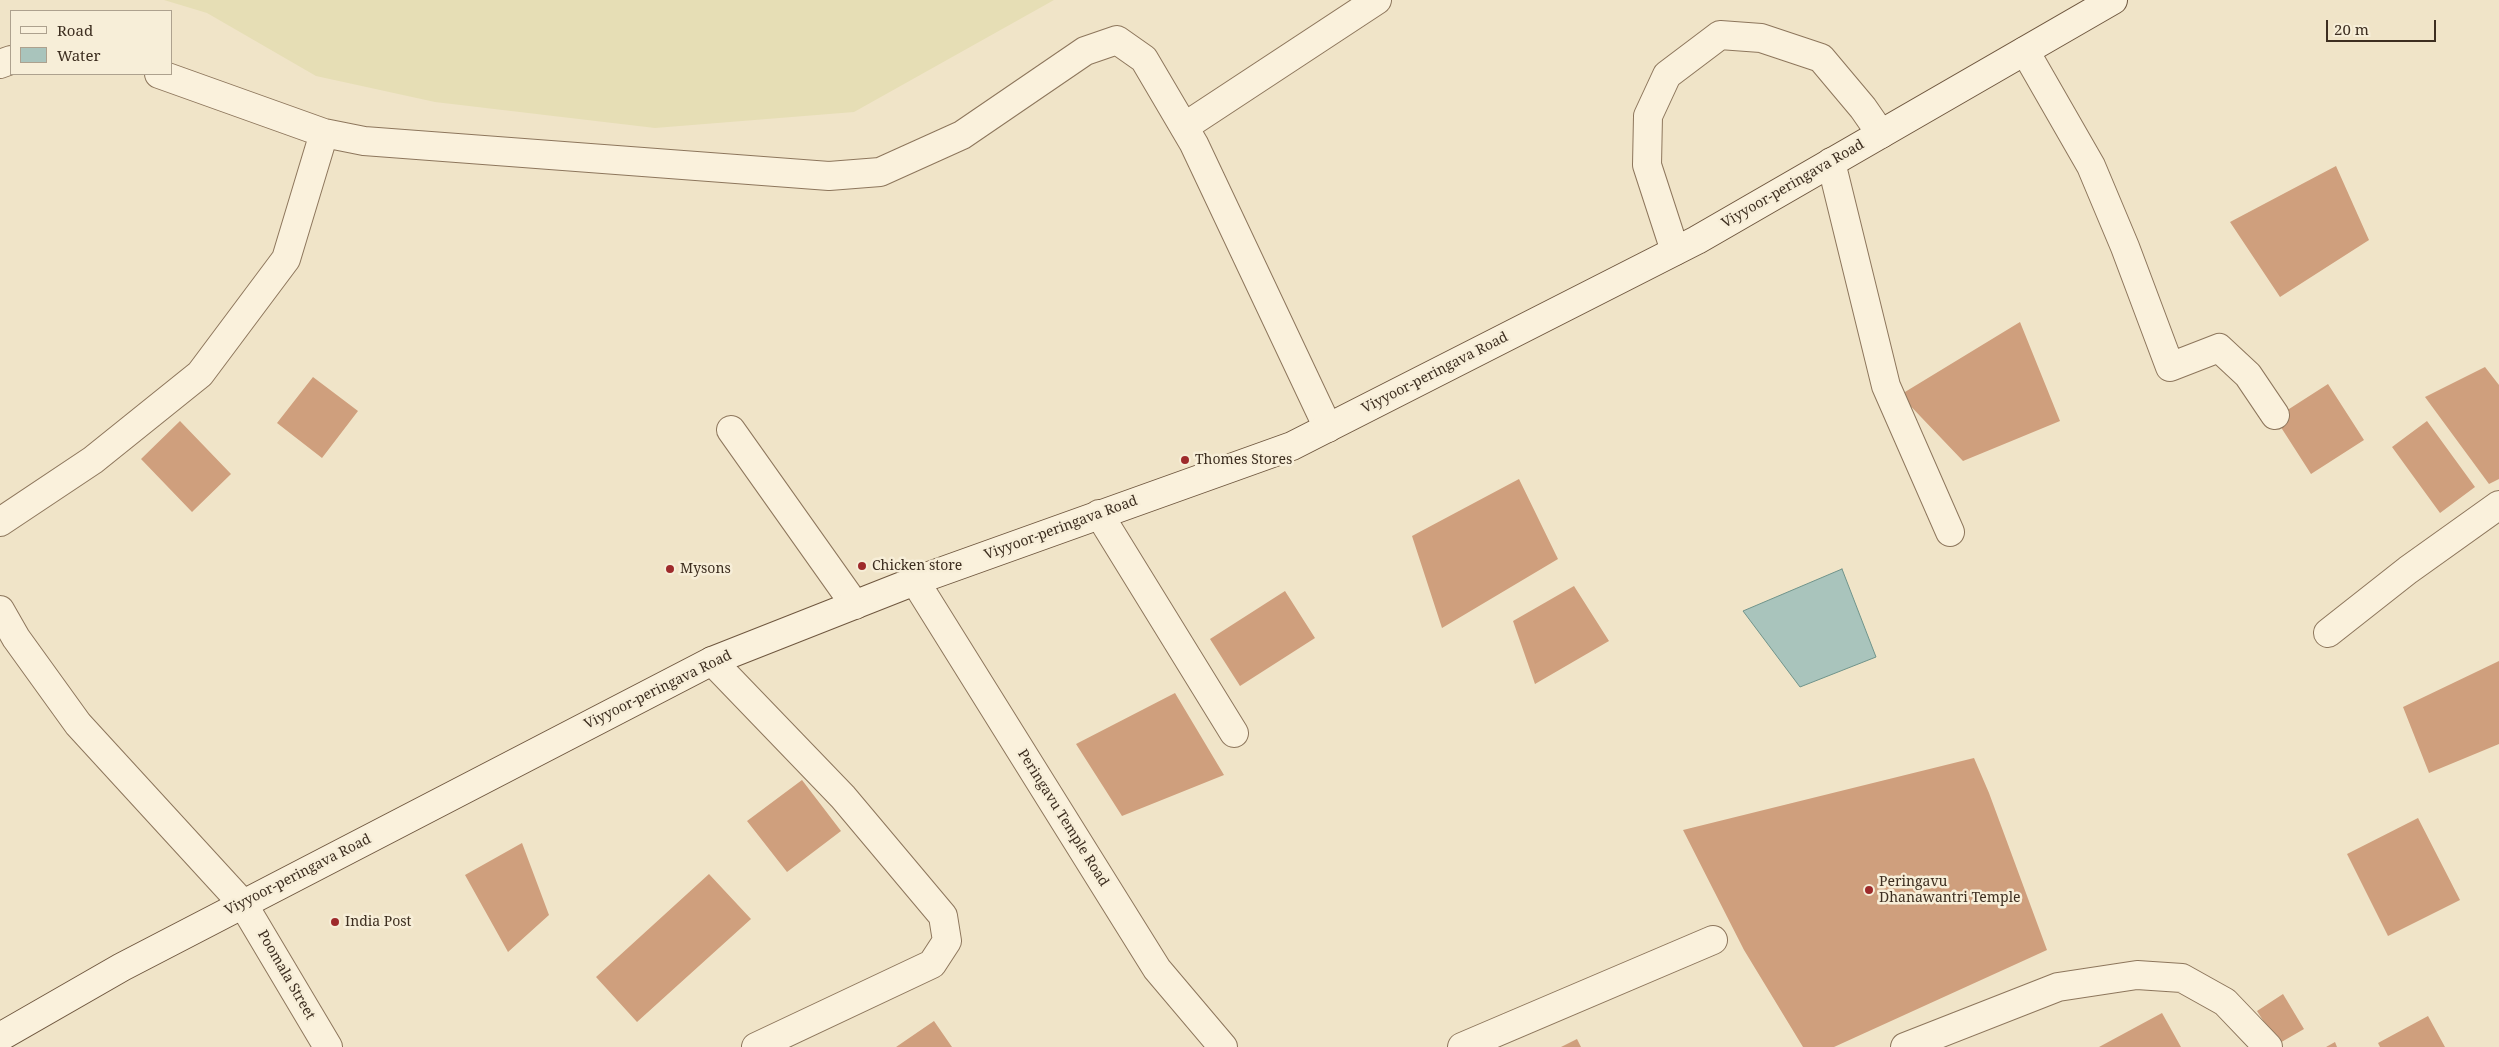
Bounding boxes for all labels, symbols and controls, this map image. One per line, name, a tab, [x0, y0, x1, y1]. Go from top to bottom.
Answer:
legend	[10, 10, 172, 75]
scale bar	[2329, 10, 2439, 42]
text: 20 m	[2334, 19, 2369, 39]
text: Road	[57, 20, 93, 40]
text: Water	[57, 45, 100, 65]
street label: Viyyoor-peringava Road	[1719, 136, 1867, 232]
street label: Viyyoor-peringava Road	[1359, 329, 1511, 417]
place label: Thomes Stores	[1195, 452, 1292, 468]
marker: Thomes Stores	[1179, 454, 1191, 466]
street label: Viyyoor-peringava Road	[982, 492, 1140, 564]
place label: Chicken store	[872, 558, 962, 574]
marker: Chicken store	[856, 560, 868, 572]
place label: Mysons	[680, 561, 731, 577]
marker: Mysons	[664, 563, 676, 575]
street label: Viyyoor-peringava Road	[582, 647, 734, 733]
street label: Peringavu Temple Road	[1014, 746, 1112, 890]
street label: Viyyoor-peringava Road	[222, 831, 374, 919]
place label: Peringavu Dhanawantri Temple	[1879, 874, 2021, 906]
marker: Peringavu Dhanawantri Temple	[1863, 884, 1875, 896]
place label: India Post	[345, 914, 412, 930]
marker: India Post	[329, 916, 341, 928]
street label: Poomala Street	[254, 927, 318, 1023]

